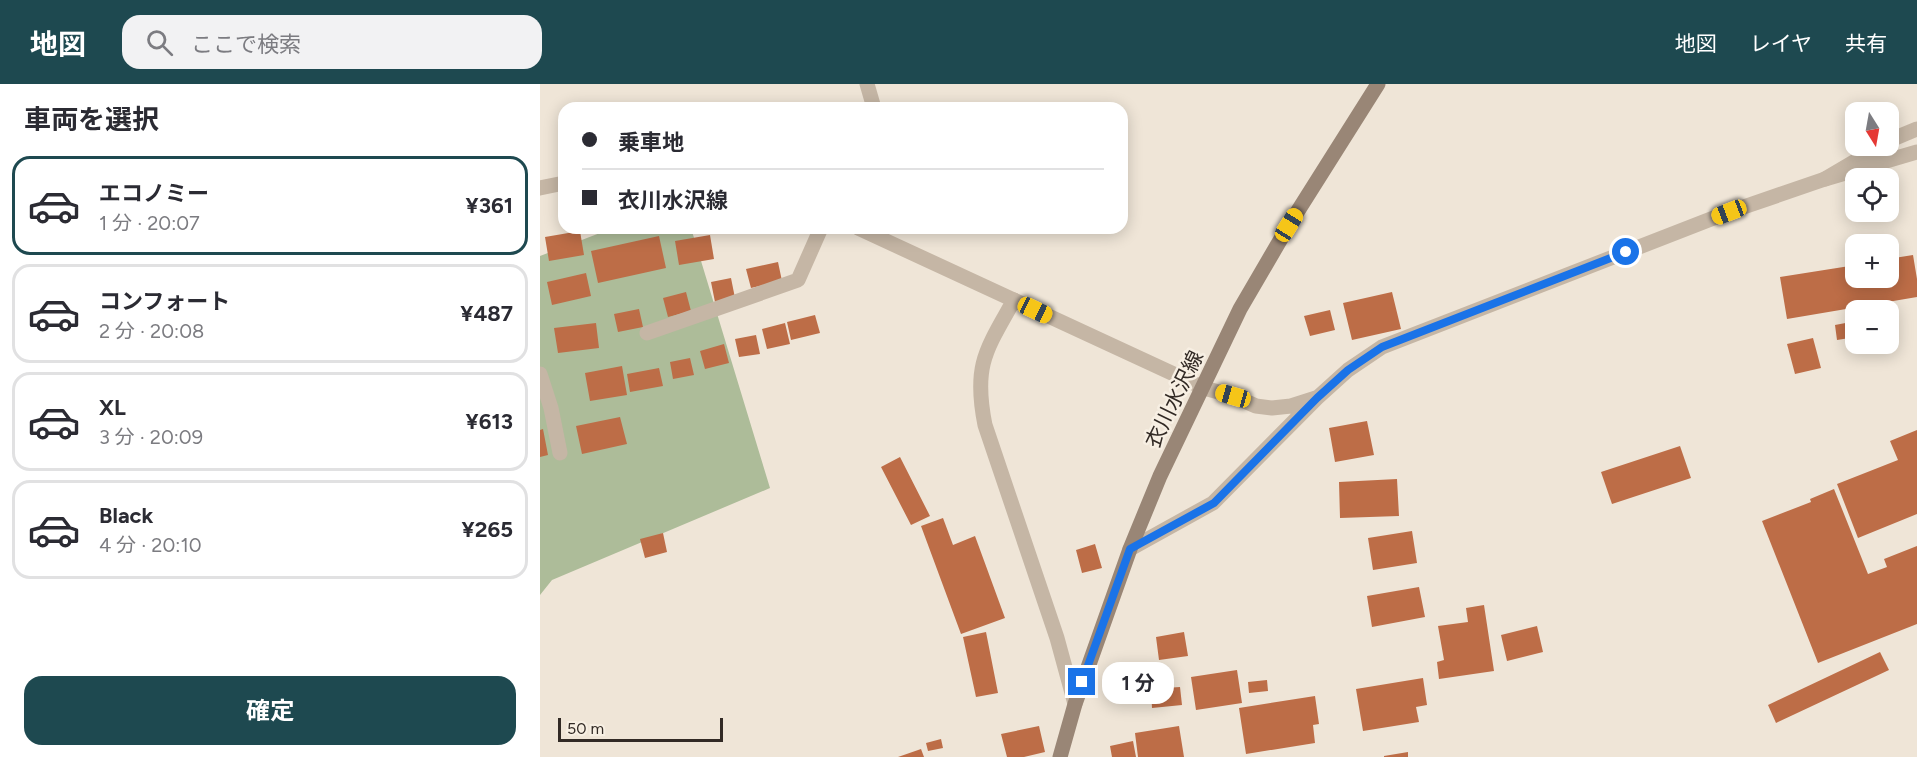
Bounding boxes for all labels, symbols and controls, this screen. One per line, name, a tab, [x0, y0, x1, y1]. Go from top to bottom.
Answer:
search box	[122, 15, 542, 69]
icon: search	[143, 26, 176, 59]
text: 地図	[30, 27, 86, 61]
text: ここで検索	[191, 31, 301, 58]
text: 地図	[1675, 31, 1717, 56]
text: レイヤ	[1750, 31, 1812, 56]
text: 共有	[1845, 31, 1887, 56]
north arrow	[1845, 102, 1899, 156]
map controls	[1845, 102, 1899, 354]
text: 車両を選択	[24, 103, 159, 136]
text: 乗車地	[618, 129, 684, 156]
button: locate	[1845, 168, 1899, 222]
icon: car	[27, 179, 81, 233]
text: エコノミー	[99, 180, 209, 207]
text: 衣川水沢線	[618, 187, 728, 214]
text: ¥361	[466, 192, 513, 219]
car	[1709, 197, 1749, 227]
car	[1272, 205, 1306, 245]
text: 1 分 · 20:07	[99, 211, 200, 235]
button: +	[1845, 234, 1899, 288]
route start	[1612, 238, 1639, 265]
icon: car	[27, 287, 81, 341]
text: コンフォート	[99, 288, 230, 315]
car	[1015, 294, 1055, 326]
text: ¥487	[460, 300, 513, 327]
button: −	[1845, 300, 1899, 354]
text: 2 分 · 20:08	[99, 319, 204, 343]
street label: 衣川水沢線	[1140, 346, 1208, 452]
car	[1213, 382, 1253, 410]
text: XL	[99, 394, 126, 421]
icon: car	[27, 395, 81, 449]
text: ¥613	[466, 408, 513, 435]
text: 3 分 · 20:09	[99, 425, 203, 449]
text: Black	[99, 502, 153, 529]
icon: car	[27, 503, 81, 557]
text: ¥265	[462, 516, 513, 543]
text: 4 分 · 20:10	[99, 533, 201, 557]
callout: 1 分	[1103, 661, 1175, 703]
route end	[1068, 668, 1095, 695]
text: 1 分	[1121, 671, 1155, 695]
button: 確定	[24, 676, 516, 745]
scale bar	[558, 715, 723, 742]
text: 50 m	[567, 719, 604, 738]

